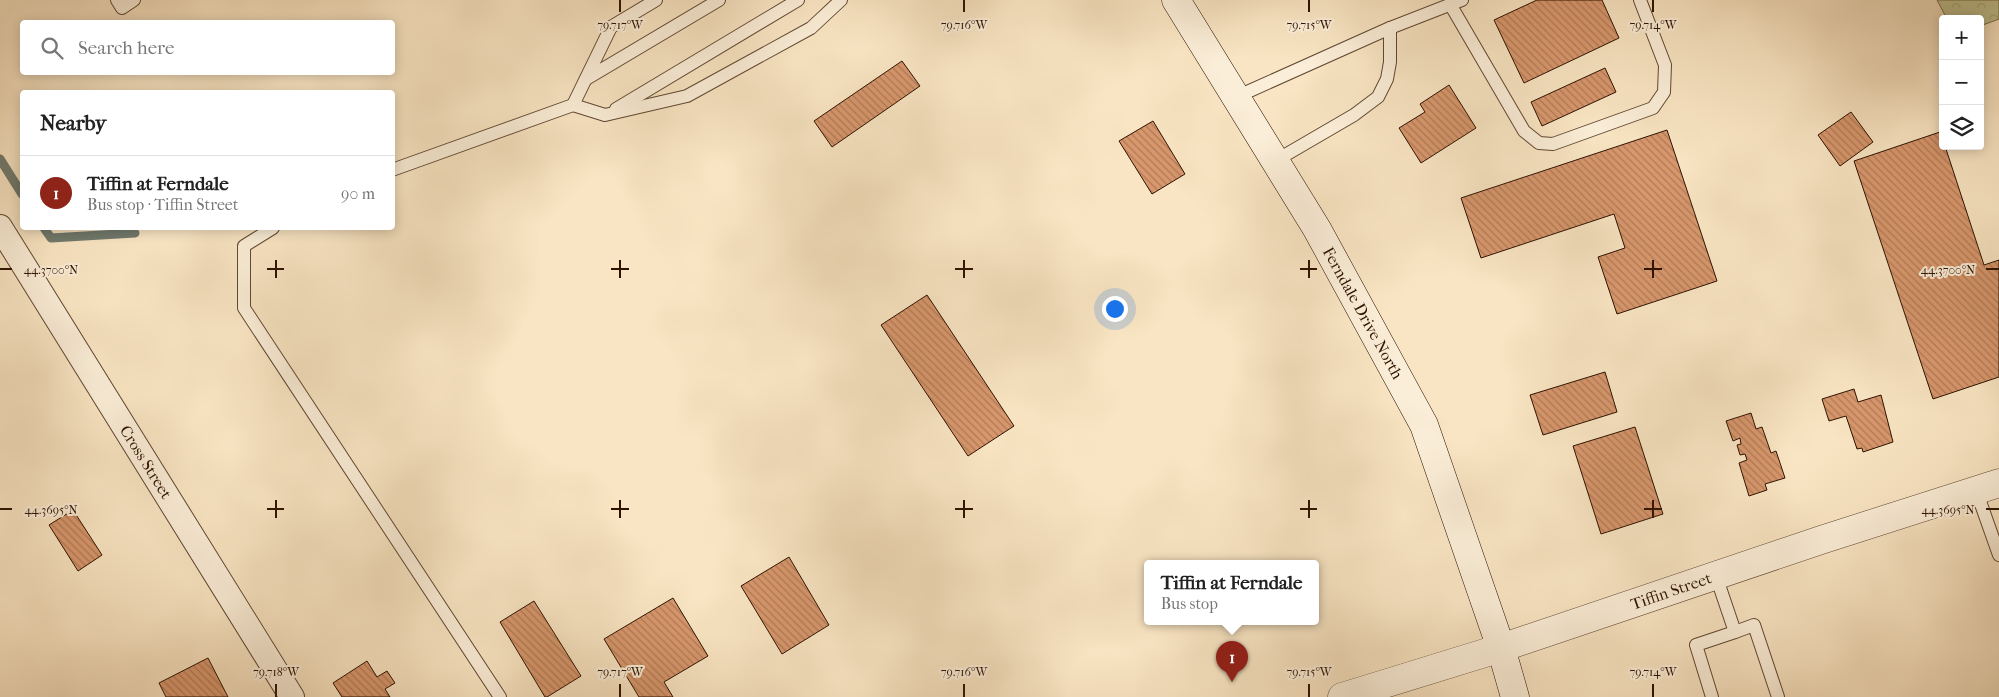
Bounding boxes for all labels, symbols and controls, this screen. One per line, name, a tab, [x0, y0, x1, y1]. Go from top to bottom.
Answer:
map controls	[1939, 15, 1984, 150]
button: +	[1939, 15, 1984, 60]
text: 79.717°W	[597, 18, 644, 32]
text: 79.716°W	[941, 18, 988, 32]
text: 79.715°W	[1286, 18, 1333, 32]
text: 79.714°W	[1629, 18, 1678, 32]
search box	[20, 20, 395, 75]
icon: search	[38, 34, 66, 62]
text: Search here	[78, 37, 174, 59]
button: −	[1939, 60, 1984, 105]
button: layers	[1939, 105, 1984, 150]
text: Nearby	[40, 111, 106, 135]
text: Tiffin at Ferndale	[87, 173, 229, 195]
text: 1	[53, 184, 59, 203]
text: 90 m	[341, 184, 375, 203]
text: Bus stop · Tiffin Street	[87, 195, 238, 214]
street label: Ferndale Drive North	[1319, 244, 1407, 382]
text: 44.3700°N	[24, 263, 78, 277]
text: 44.3700°N	[1921, 263, 1975, 277]
your location	[1102, 296, 1128, 322]
street label: Cross Street	[116, 422, 176, 502]
text: 44.3695°N	[24, 503, 78, 517]
text: 44.3695°N	[1921, 503, 1975, 517]
popup	[1144, 560, 1319, 625]
street label: Tiffin Street	[1628, 568, 1714, 614]
text: Tiffin at Ferndale	[1161, 572, 1302, 594]
text: Bus stop	[1161, 594, 1218, 613]
pin: 1	[1216, 641, 1248, 682]
text: 79.718°W	[253, 665, 300, 679]
text: 79.717°W	[597, 665, 644, 679]
text: 79.716°W	[941, 665, 988, 679]
text: 79.715°W	[1286, 665, 1333, 679]
text: 79.714°W	[1629, 665, 1678, 679]

